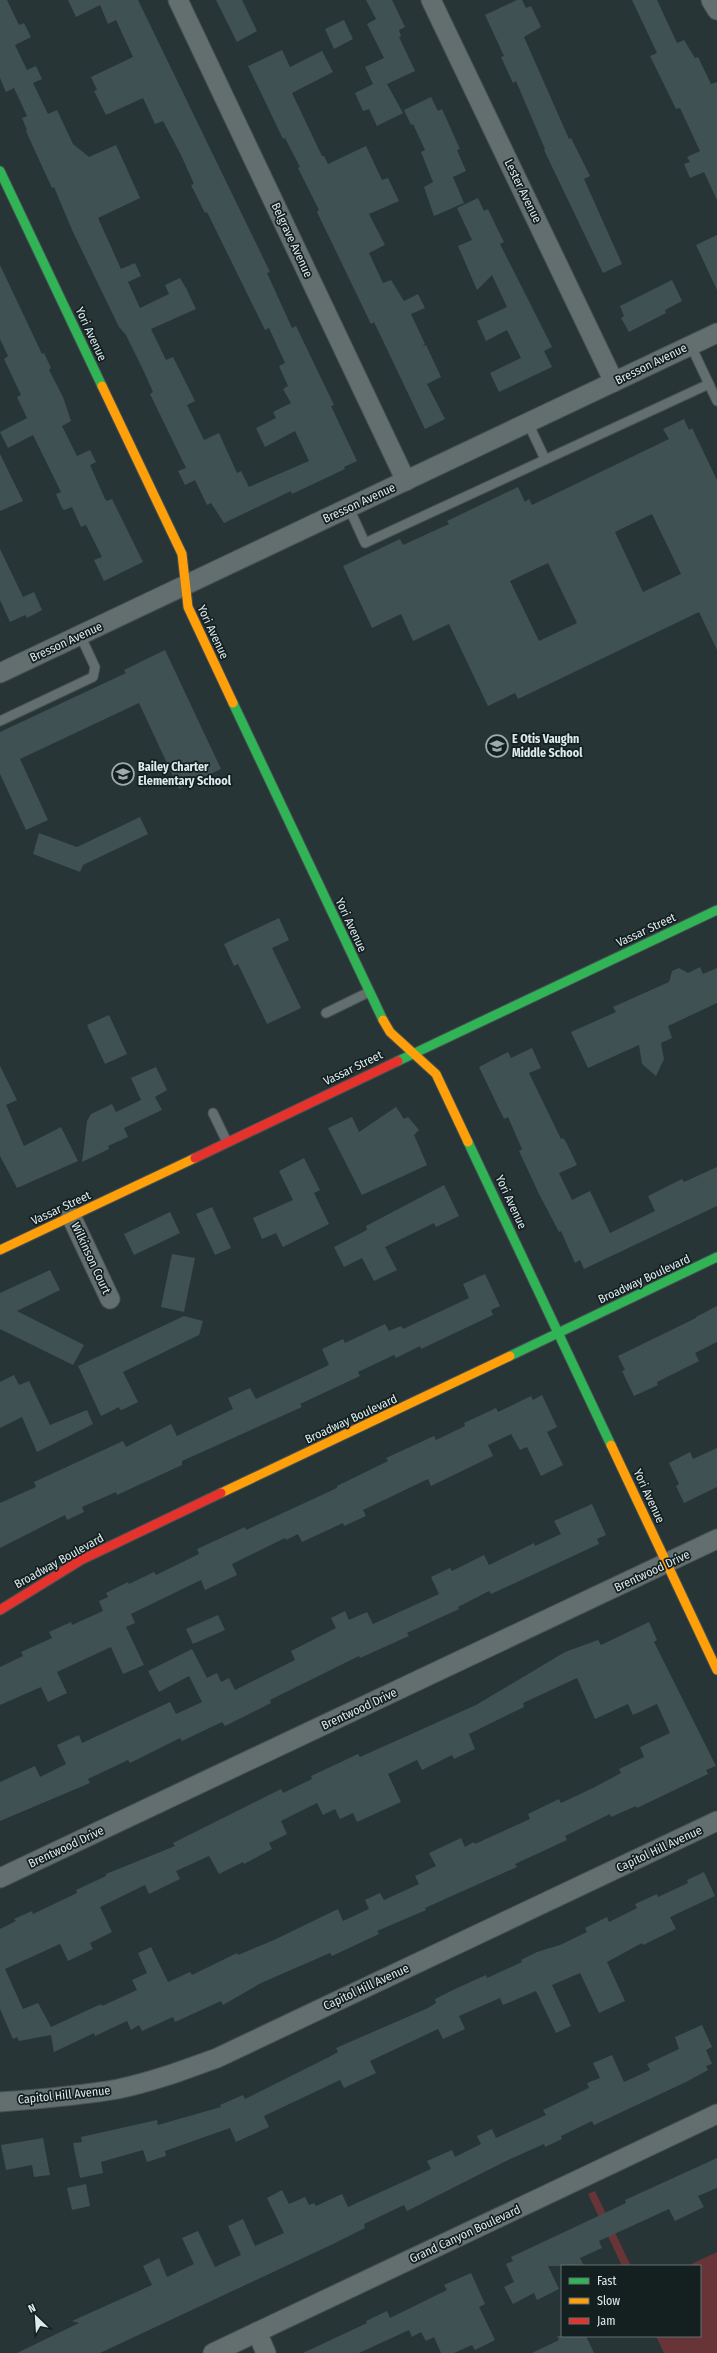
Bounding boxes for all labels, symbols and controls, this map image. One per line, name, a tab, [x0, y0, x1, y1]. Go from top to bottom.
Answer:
street label: Lester Avenue	[502, 157, 544, 225]
street label: Belgrave Avenue	[269, 200, 315, 280]
street label: Yori Avenue	[72, 305, 110, 363]
street label: Bresson Avenue	[613, 341, 689, 387]
street label: Bresson Avenue	[321, 480, 397, 526]
street label: Yori Avenue	[194, 603, 232, 661]
street label: Bresson Avenue	[28, 619, 104, 665]
place label: E Otis Vaughn Middle School	[512, 732, 583, 760]
school or university icon: E Otis Vaughn Middle School	[484, 733, 510, 759]
place label: Bailey Charter Elementary School	[138, 760, 232, 788]
school or university icon: Bailey Charter Elementary School	[110, 761, 136, 787]
street label: Yori Avenue	[332, 896, 370, 954]
street label: Vassar Street	[614, 910, 678, 950]
street label: Vassar Street	[321, 1048, 385, 1088]
street label: Yori Avenue	[492, 1173, 530, 1231]
street label: Vassar Street	[29, 1188, 93, 1228]
street label: Wilkinson Court	[68, 1220, 114, 1296]
street label: Broadway Boulevard	[596, 1252, 692, 1306]
street label: Broadway Boulevard	[303, 1392, 399, 1446]
street label: Yori Avenue	[630, 1467, 668, 1525]
street label: Broadway Boulevard	[12, 1531, 106, 1591]
street label: Brentwood Drive	[612, 1547, 692, 1595]
street label: Brentwood Drive	[319, 1685, 399, 1733]
street label: Brentwood Drive	[26, 1823, 106, 1871]
street label: Capitol Hill Avenue	[614, 1823, 704, 1875]
street label: Capitol Hill Avenue	[321, 1961, 411, 2013]
street label: Capitol Hill Avenue	[17, 2083, 111, 2107]
street label: Grand Canyon Boulevard	[407, 2202, 523, 2266]
legend	[561, 2265, 701, 2337]
text: Fast	[597, 2274, 616, 2288]
text: Slow	[597, 2294, 620, 2308]
north arrow	[16, 2297, 56, 2337]
text: N	[26, 2301, 38, 2316]
text: Jam	[597, 2314, 615, 2328]

